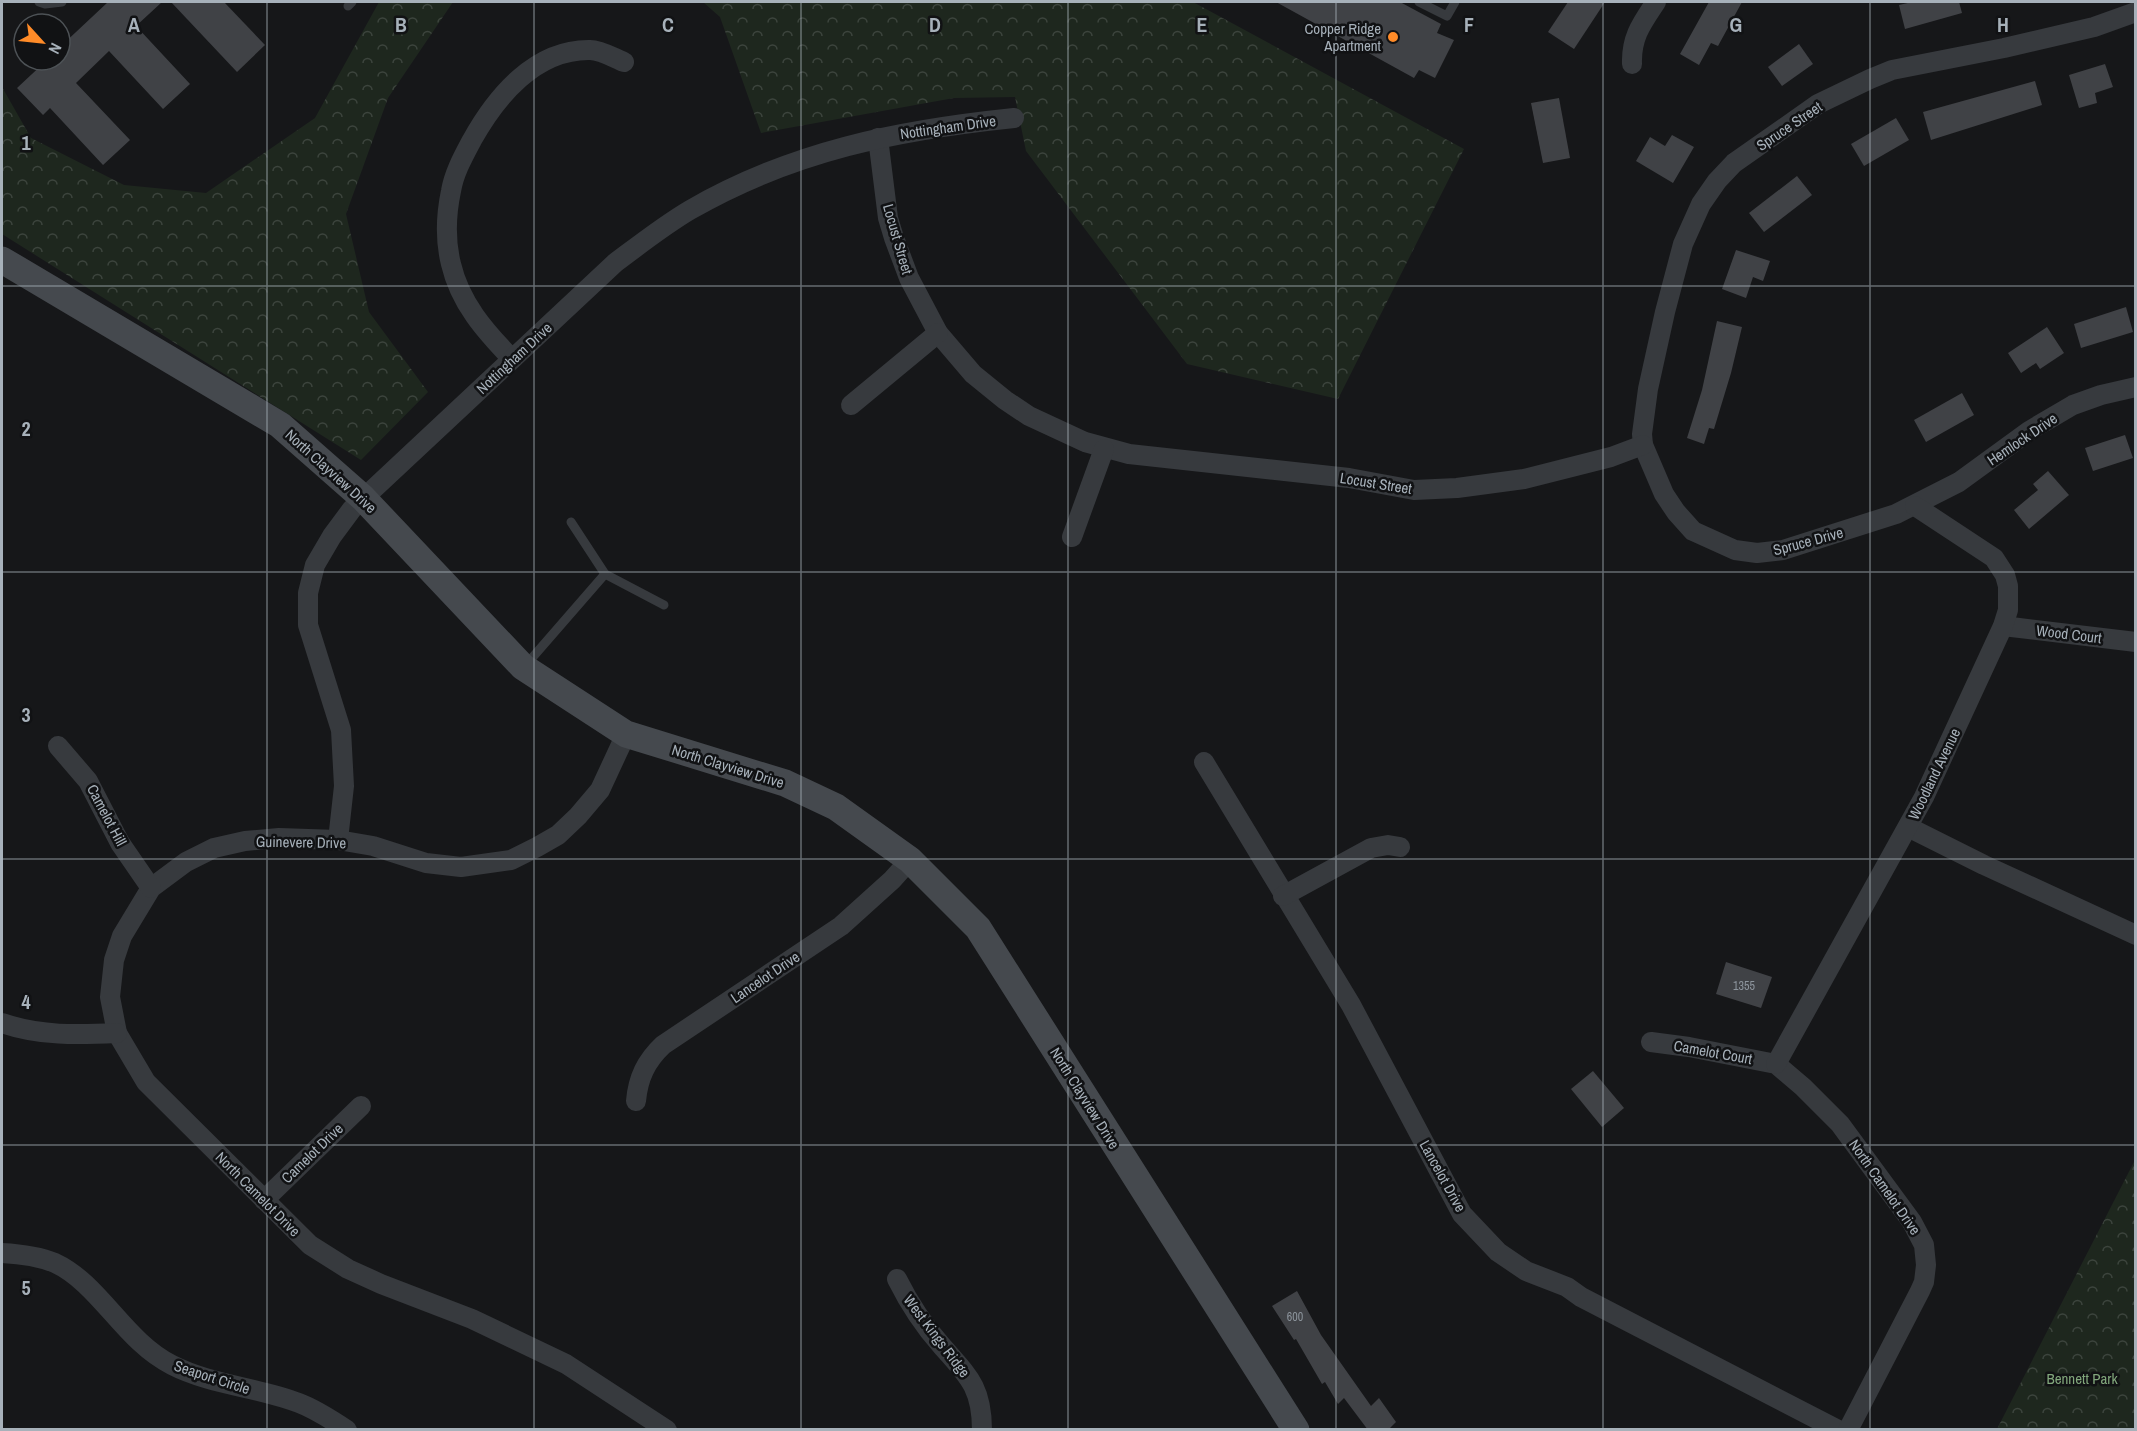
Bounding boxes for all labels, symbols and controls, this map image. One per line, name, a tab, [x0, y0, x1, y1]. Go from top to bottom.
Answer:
text: A	[128, 11, 140, 38]
text: B	[395, 11, 407, 38]
text: C	[662, 11, 674, 38]
text: D	[929, 11, 941, 38]
text: E	[1197, 11, 1208, 38]
text: F	[1464, 11, 1474, 38]
text: G	[1730, 11, 1742, 38]
text: H	[1997, 11, 2009, 38]
north arrow	[12, 12, 72, 72]
place label: Copper Ridge Apartment	[1304, 18, 1382, 56]
marker: Copper Ridge Apartment	[1386, 30, 1400, 44]
text: N	[43, 40, 67, 58]
street label: Spruce Street	[1752, 96, 1827, 156]
street label: Nottingham Drive	[899, 110, 997, 144]
text: 1	[21, 129, 31, 156]
street label: Locust Street	[878, 201, 918, 277]
street label: Nottingham Drive	[472, 317, 557, 399]
street label: Hemlock Drive	[1983, 408, 2061, 470]
text: 2	[21, 415, 31, 442]
street label: North Clayview Drive	[281, 424, 381, 518]
street label: Locust Street	[1339, 467, 1414, 499]
street label: Spruce Drive	[1771, 522, 1846, 560]
street label: Wood Court	[2035, 620, 2103, 648]
text: 3	[21, 701, 31, 728]
street label: Woodland Avenue	[1903, 725, 1965, 823]
street label: North Clayview Drive	[669, 739, 787, 793]
street label: Camelot Hill	[82, 780, 132, 850]
street label: Guinevere Drive	[256, 831, 346, 853]
street label: Lancelot Drive	[726, 946, 804, 1008]
house number: 1355	[1733, 978, 1755, 994]
text: 4	[21, 988, 31, 1015]
street label: Camelot Court	[1672, 1035, 1754, 1069]
street label: North Clayview Drive	[1045, 1043, 1125, 1153]
street label: Camelot Drive	[276, 1118, 348, 1188]
street label: North Camelot Drive	[1844, 1135, 1926, 1239]
street label: Lancelot Drive	[1415, 1136, 1471, 1216]
street label: North Camelot Drive	[211, 1147, 305, 1241]
text: 5	[21, 1274, 31, 1301]
street label: West Kings Ridge	[899, 1290, 975, 1382]
house number: 600	[1287, 1309, 1303, 1325]
street label: Seaport Circle	[171, 1355, 253, 1399]
park label: Bennett Park	[2046, 1368, 2118, 1389]

